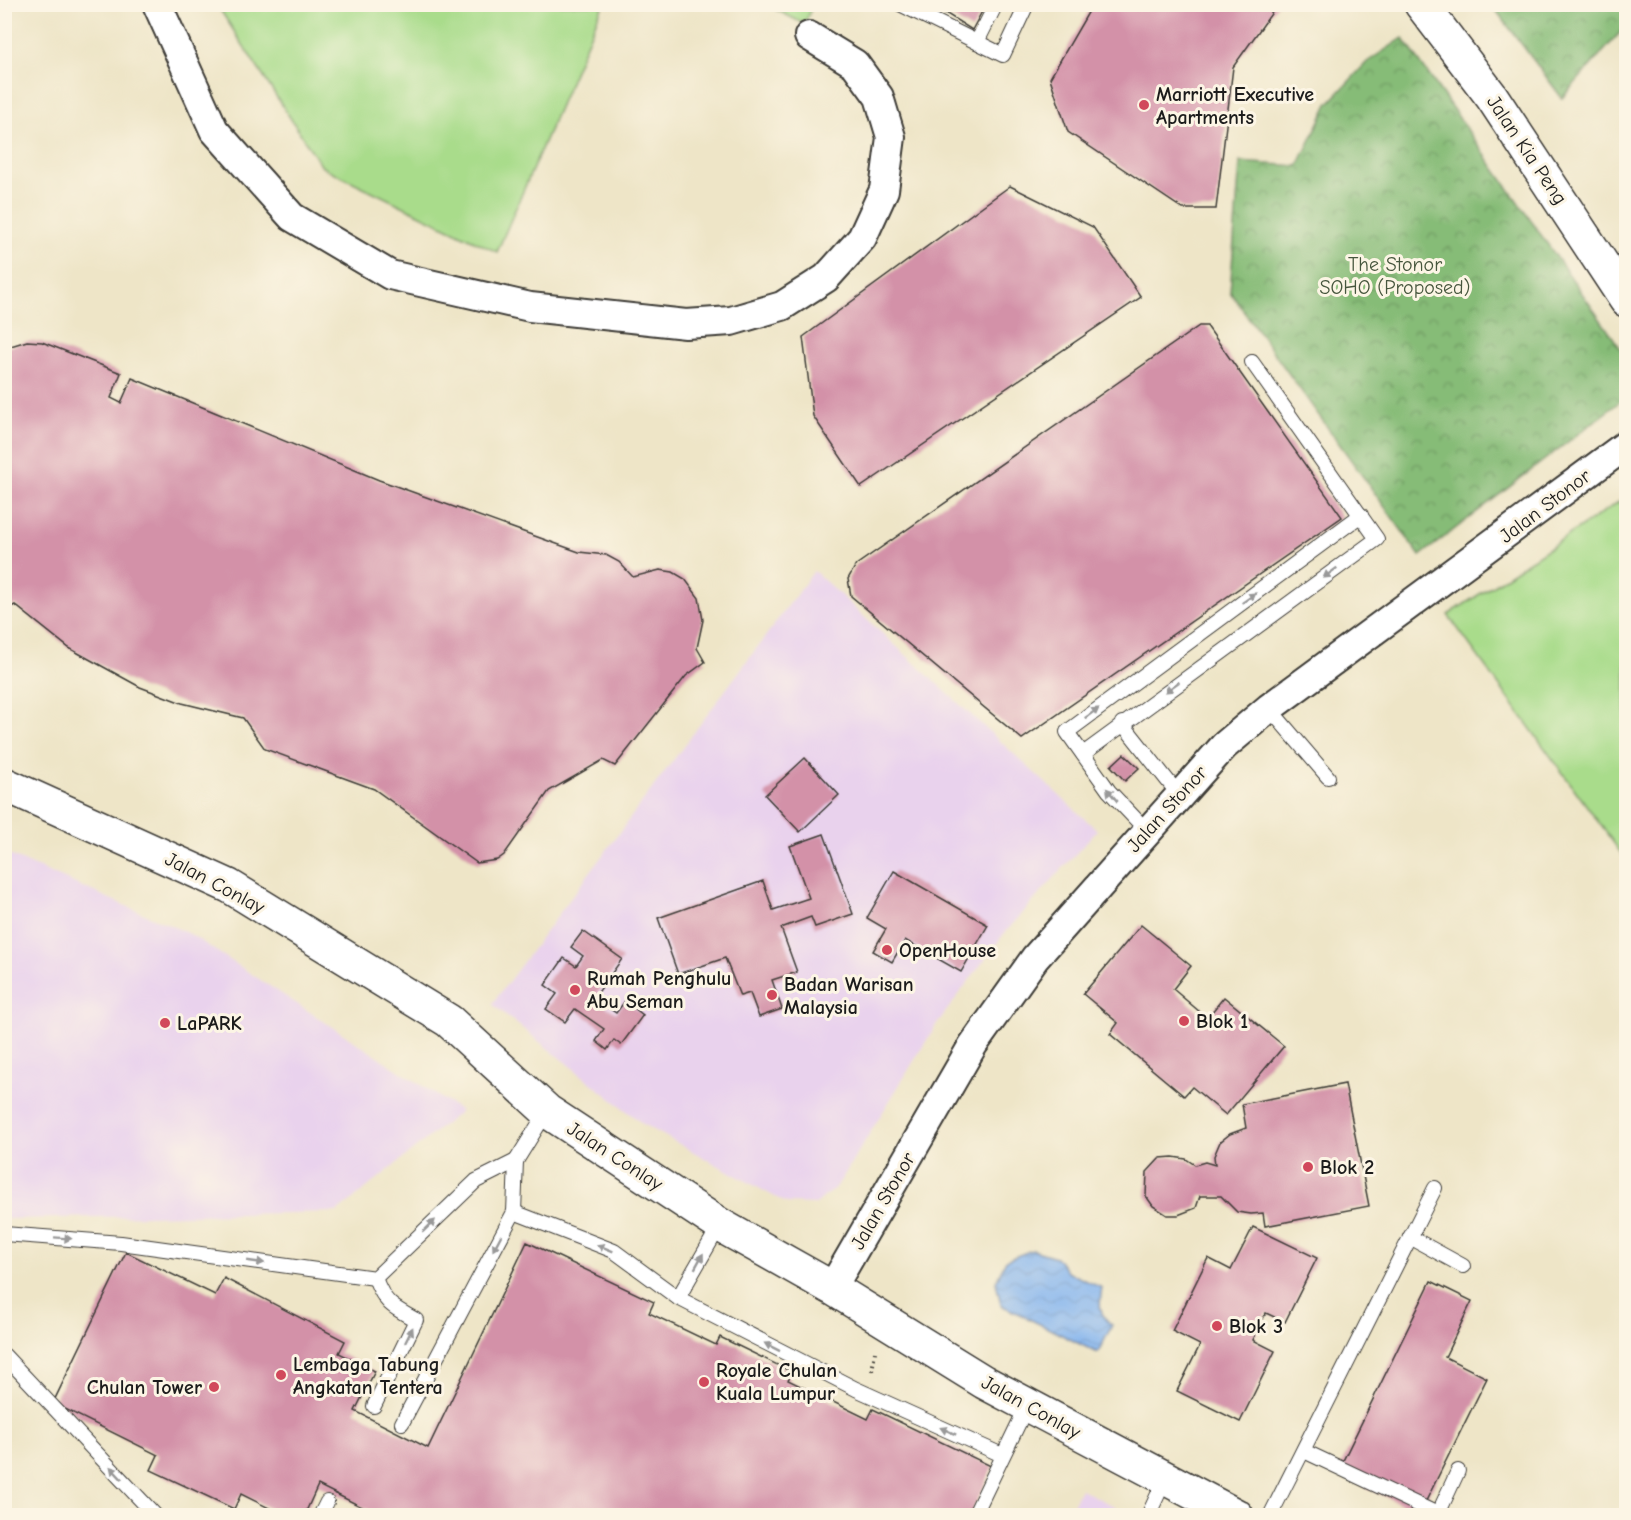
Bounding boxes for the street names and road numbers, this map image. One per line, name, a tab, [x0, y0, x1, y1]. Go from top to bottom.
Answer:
street label: Jalan Kia Peng	[1482, 91, 1572, 209]
street label: Jalan Stonor	[1495, 464, 1595, 548]
street label: Jalan Stonor	[1122, 761, 1212, 857]
street label: Jalan Conlay	[161, 847, 269, 919]
street label: Jalan Conlay	[563, 1117, 667, 1195]
street label: Jalan Stonor	[846, 1148, 920, 1254]
street label: Jalan Conlay	[978, 1370, 1084, 1444]

